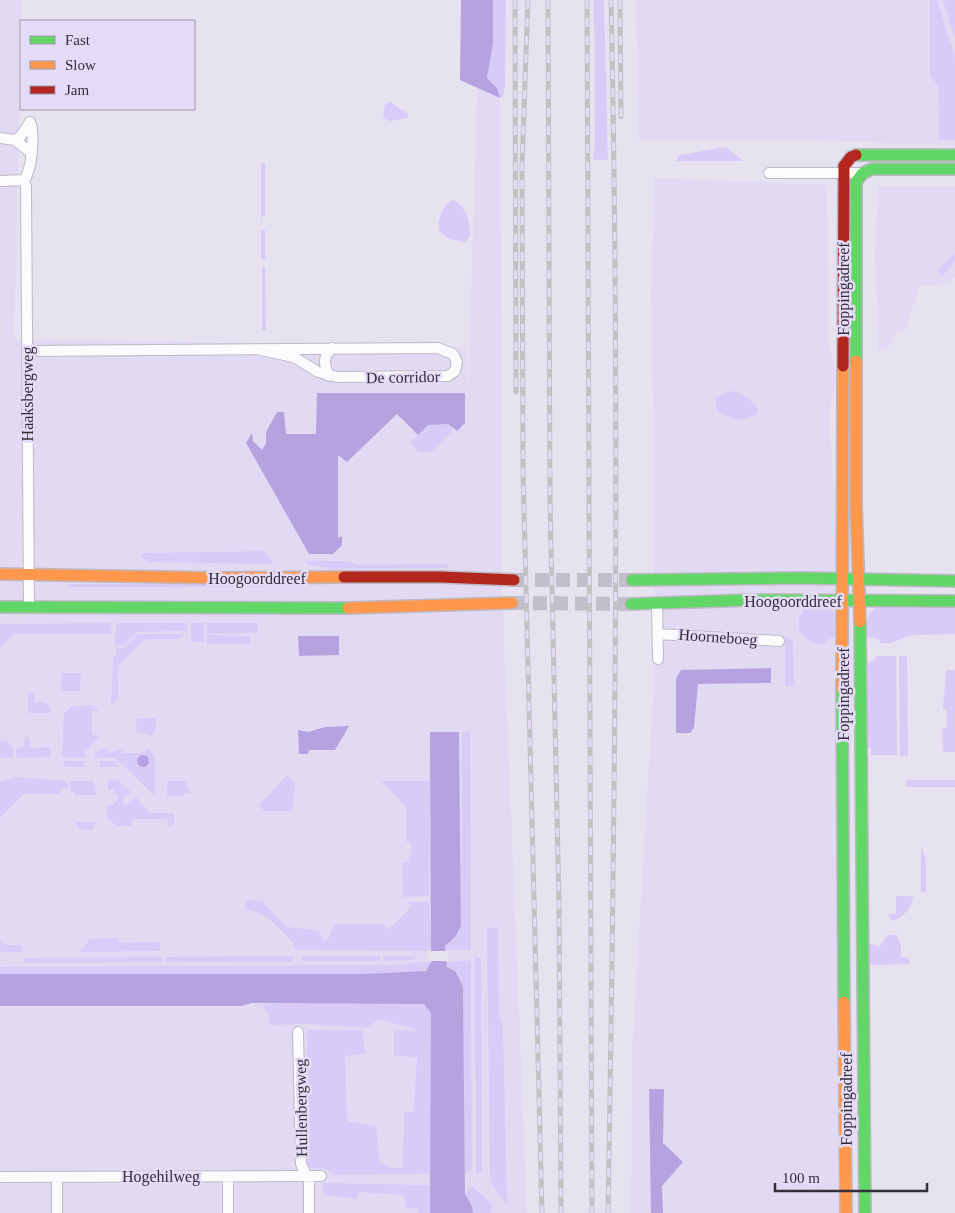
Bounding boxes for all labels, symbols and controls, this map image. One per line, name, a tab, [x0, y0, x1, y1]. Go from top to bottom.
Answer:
legend	[20, 20, 195, 110]
text: Fast	[65, 32, 91, 48]
text: Slow	[65, 57, 96, 73]
text: Jam	[65, 82, 89, 98]
street label: Foppingadreef	[835, 242, 853, 336]
street label: Haaksbergweg	[19, 347, 37, 441]
street label: De corridor	[366, 368, 441, 386]
street label: Hoogoorddreef	[208, 570, 307, 588]
street label: Hoogoorddreef	[744, 593, 843, 611]
street label: Hoorneboeg	[678, 626, 758, 649]
street label: Foppingadreef	[835, 647, 853, 741]
street label: Foppingadreef	[838, 1052, 856, 1146]
street label: Hullenbergweg	[292, 1059, 311, 1157]
scale bar	[775, 1160, 928, 1192]
street label: Hogehilweg	[122, 1168, 200, 1186]
text: 100 m	[782, 1170, 820, 1186]

